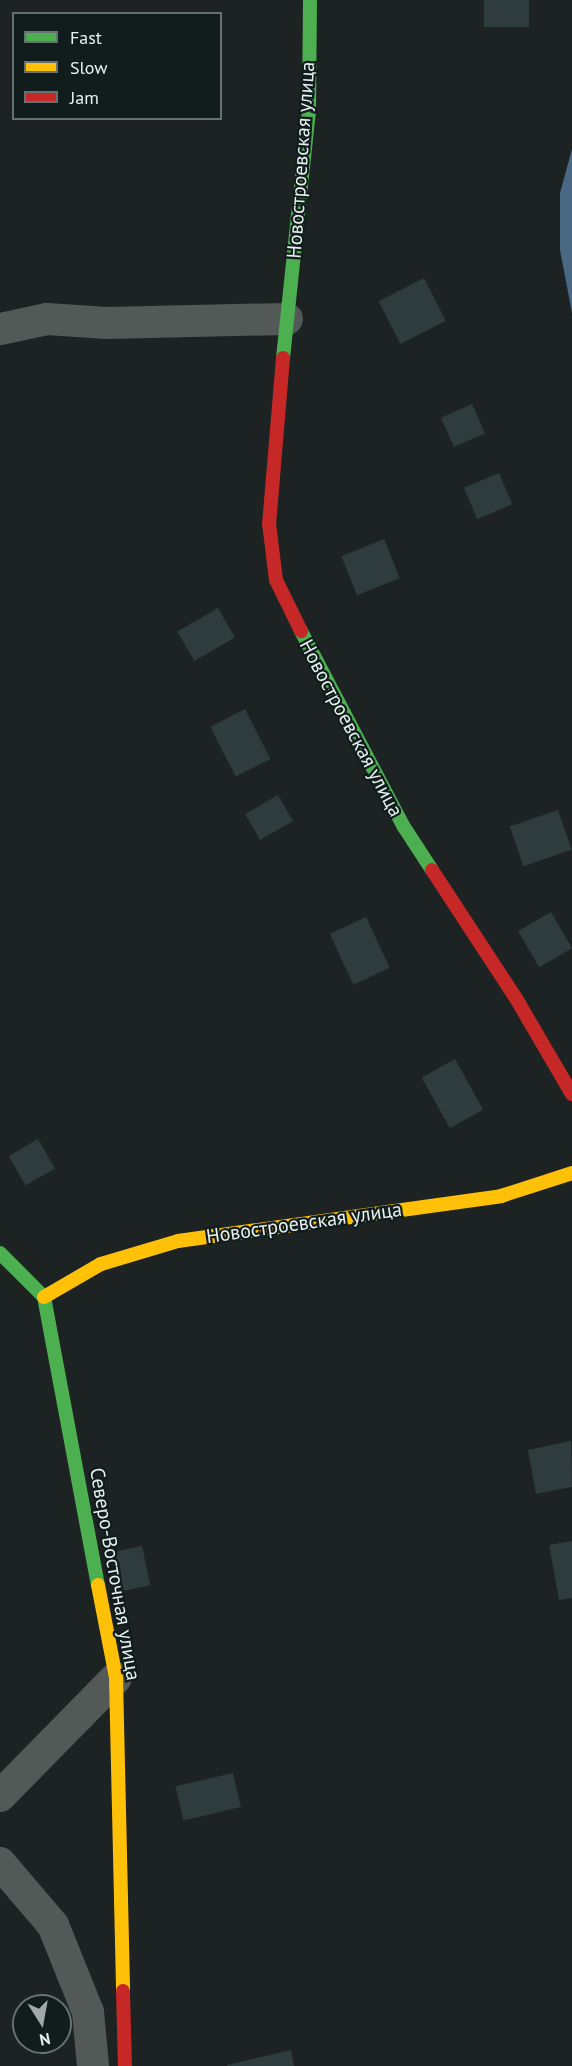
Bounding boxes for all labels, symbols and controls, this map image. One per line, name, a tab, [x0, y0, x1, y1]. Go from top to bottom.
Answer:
legend	[12, 12, 222, 120]
text: Fast	[70, 26, 102, 49]
text: Slow	[70, 56, 108, 79]
street label: Новостроевская улица	[282, 61, 320, 259]
text: Jam	[70, 86, 99, 109]
street label: Новостроевская улица	[294, 635, 408, 821]
street label: Новостроевская улица	[205, 1197, 403, 1249]
street label: Северо-Восточная улица	[84, 1466, 146, 1682]
north arrow	[12, 1994, 72, 2054]
text: N	[38, 2029, 52, 2051]

